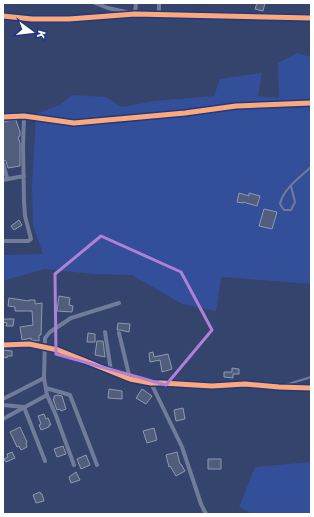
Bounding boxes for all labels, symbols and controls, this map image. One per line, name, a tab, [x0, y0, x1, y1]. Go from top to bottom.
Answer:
north arrow	[12, 12, 52, 52]
text: K	[34, 29, 48, 40]

